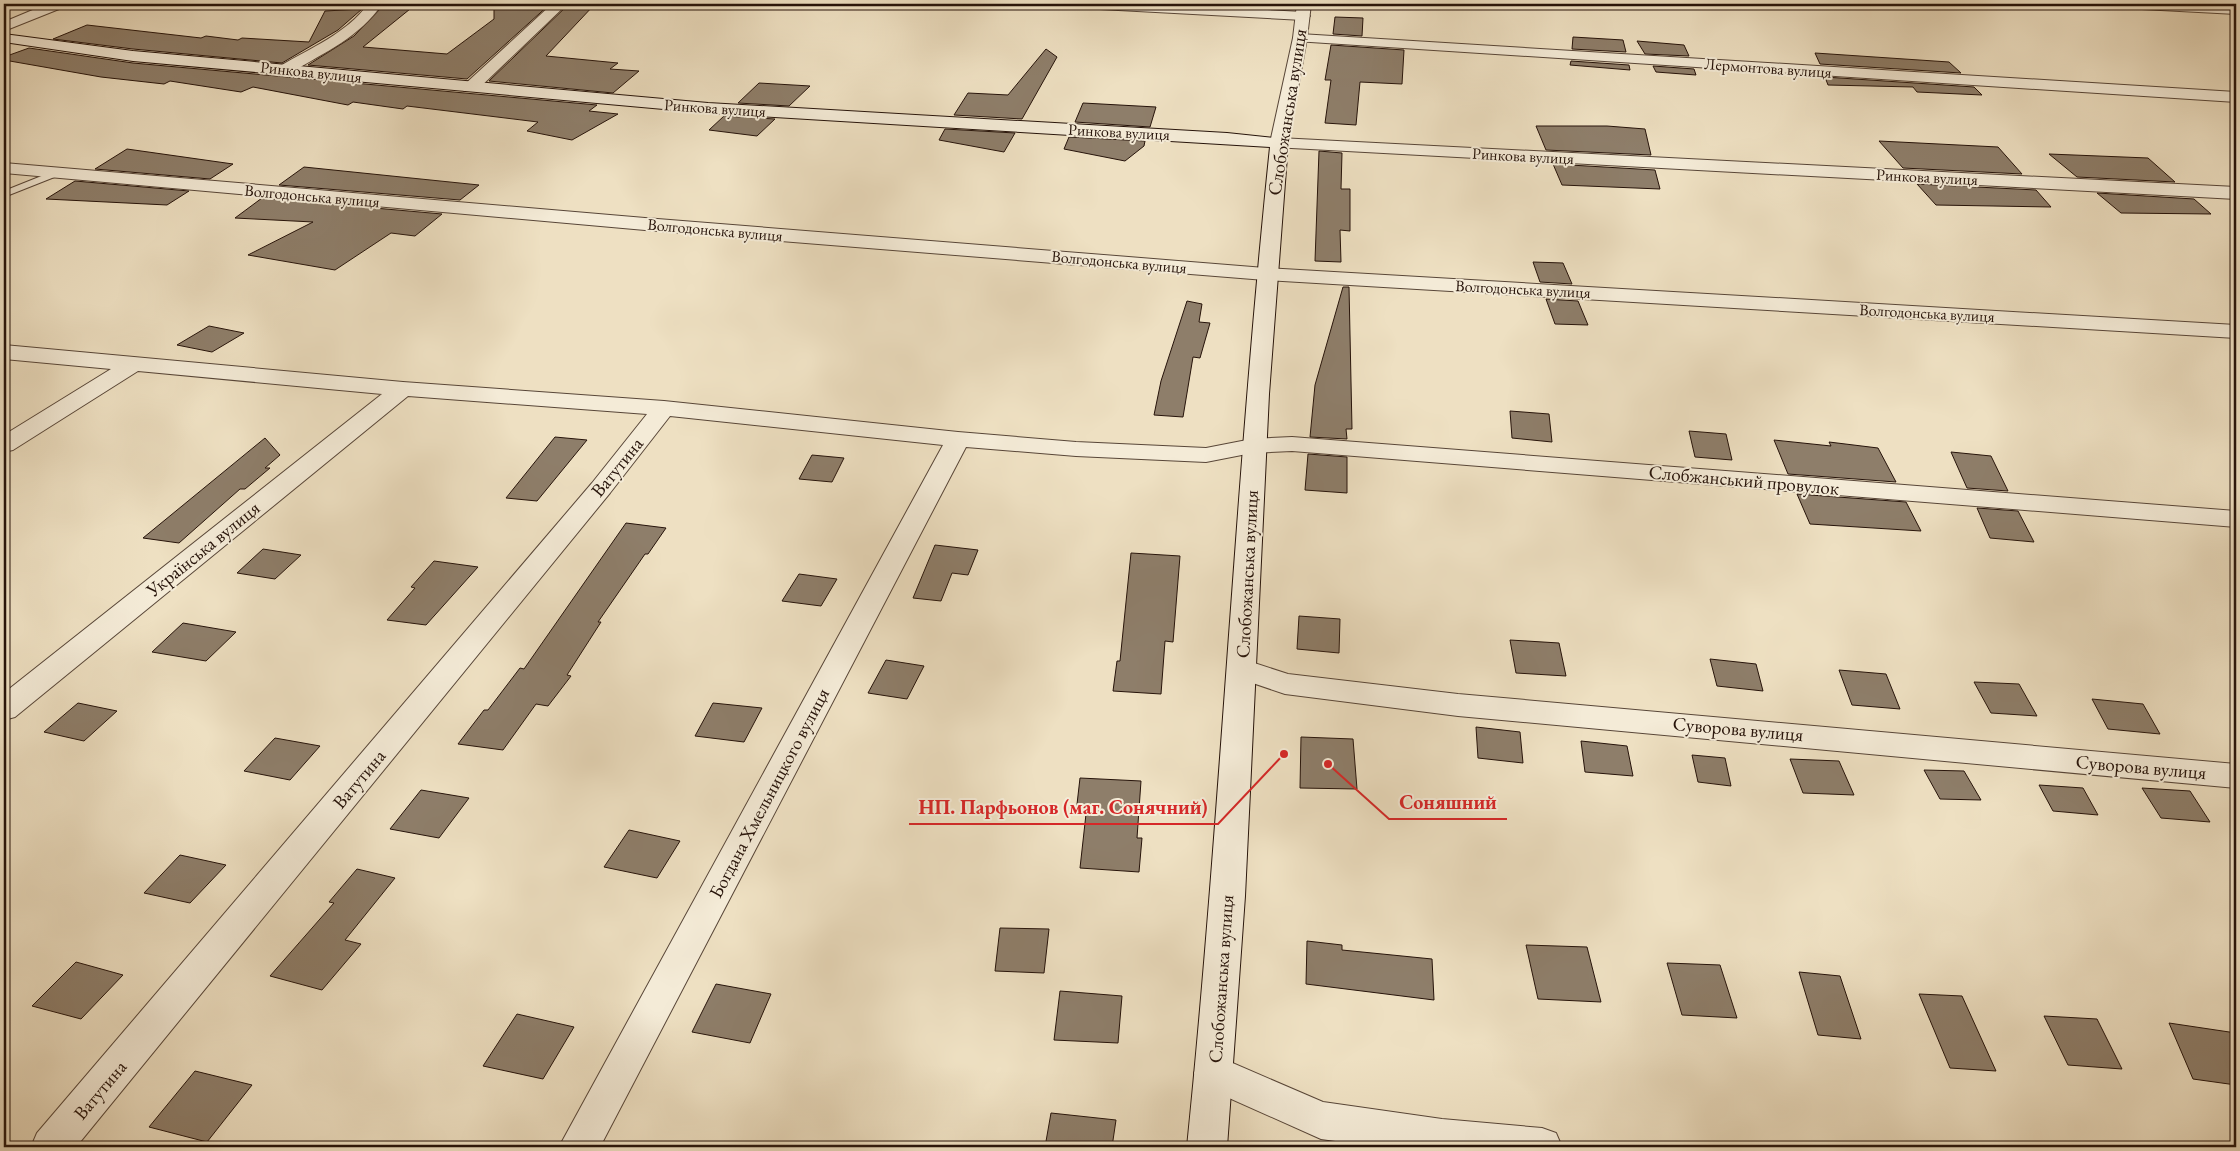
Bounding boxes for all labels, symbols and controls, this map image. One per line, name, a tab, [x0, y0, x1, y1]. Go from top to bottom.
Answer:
street label: Слобожанська вулиця	[1261, 26, 1313, 197]
street label: Лермонтова вулиця	[1704, 53, 1832, 83]
street label: Ринкова вулиця	[259, 56, 363, 88]
street label: Ринкова вулиця	[663, 94, 767, 122]
street label: Ринкова вулиця	[1068, 119, 1170, 145]
street label: Ринкова вулиця	[1472, 143, 1574, 169]
street label: Ринкова вулиця	[1876, 164, 1978, 190]
street label: Волгодонська вулиця	[244, 180, 380, 212]
street label: Волгодонська вулиця	[647, 214, 783, 246]
street label: Волгодонська вулиця	[1051, 246, 1187, 278]
street label: Волгодонська вулиця	[1455, 275, 1591, 303]
street label: Волгодонська вулиця	[1859, 299, 1995, 327]
street label: Ватутина	[585, 432, 649, 502]
street label: Слобжанський провулок	[1648, 459, 1840, 501]
street label: Слобожанська вулиця	[1230, 489, 1264, 659]
street label: Українська вулиця	[140, 495, 265, 603]
street label: Богдана Хмельницкого вулиця	[703, 683, 835, 902]
street label: Суворова вулиця	[1672, 711, 1805, 747]
street label: Ватутина	[327, 744, 391, 814]
street label: Суворова вулиця	[2075, 749, 2208, 785]
callout: Соняшний	[1389, 784, 1507, 819]
callout: НП. Парфьонов (маг. Сонячний)	[909, 789, 1218, 824]
text: Соняшний	[1399, 789, 1497, 815]
text: НП. Парфьонов (маг. Сонячний)	[918, 794, 1208, 820]
street label: Слобожанська вулиця	[1203, 894, 1239, 1064]
street label: Ватутина	[68, 1055, 132, 1125]

